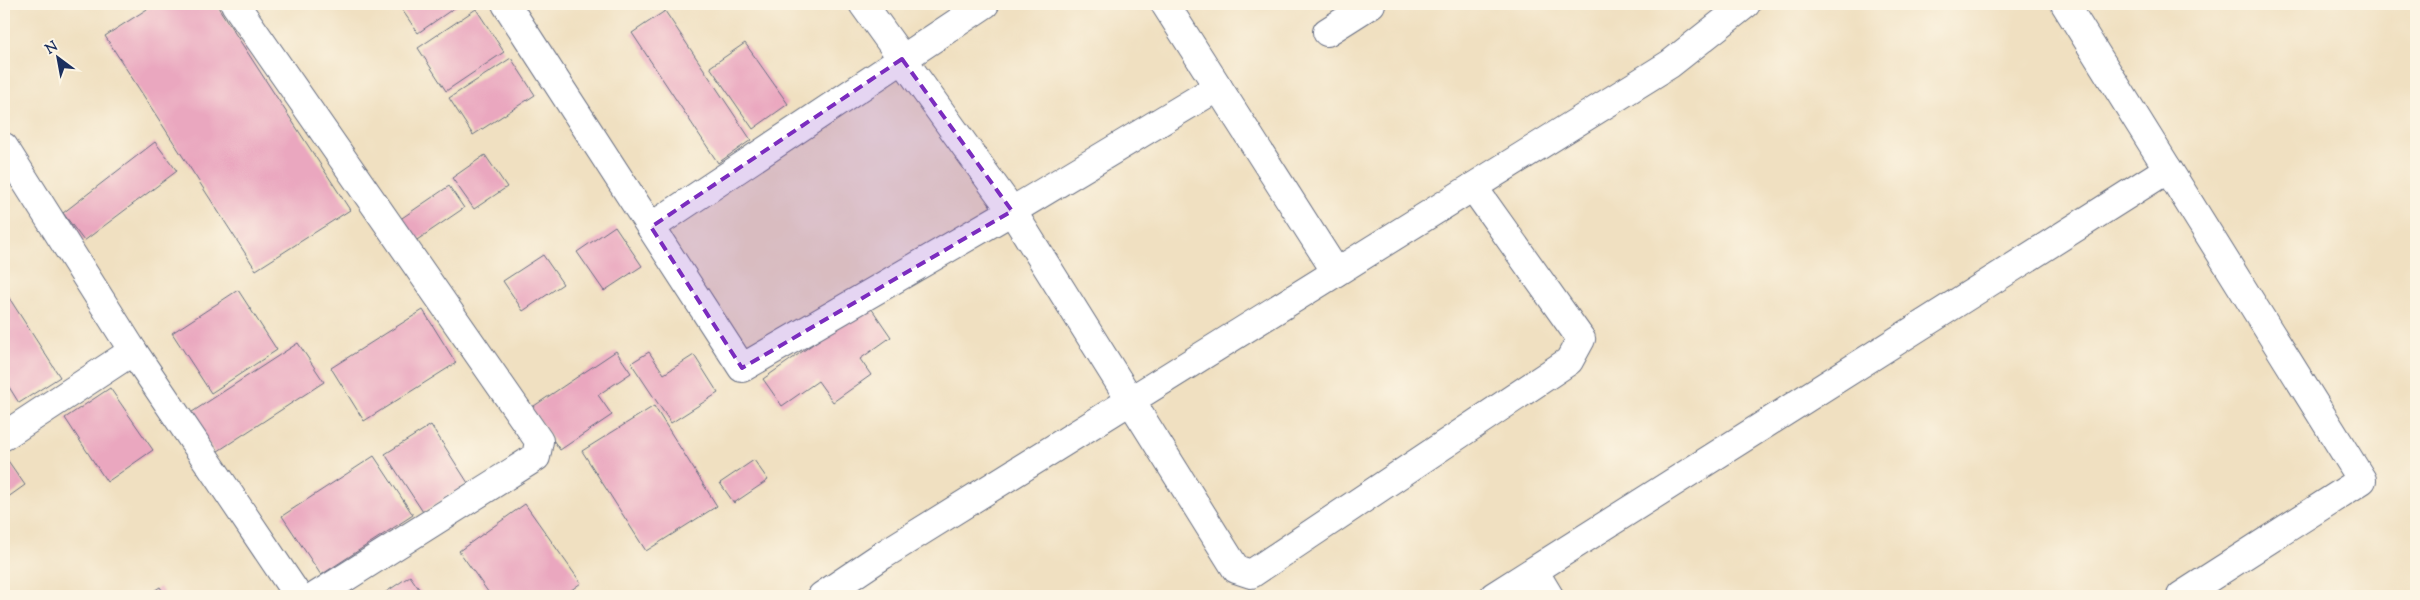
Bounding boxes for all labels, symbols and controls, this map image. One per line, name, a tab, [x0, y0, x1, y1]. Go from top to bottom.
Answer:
north arrow	[32, 32, 82, 82]
text: N	[42, 37, 62, 60]

